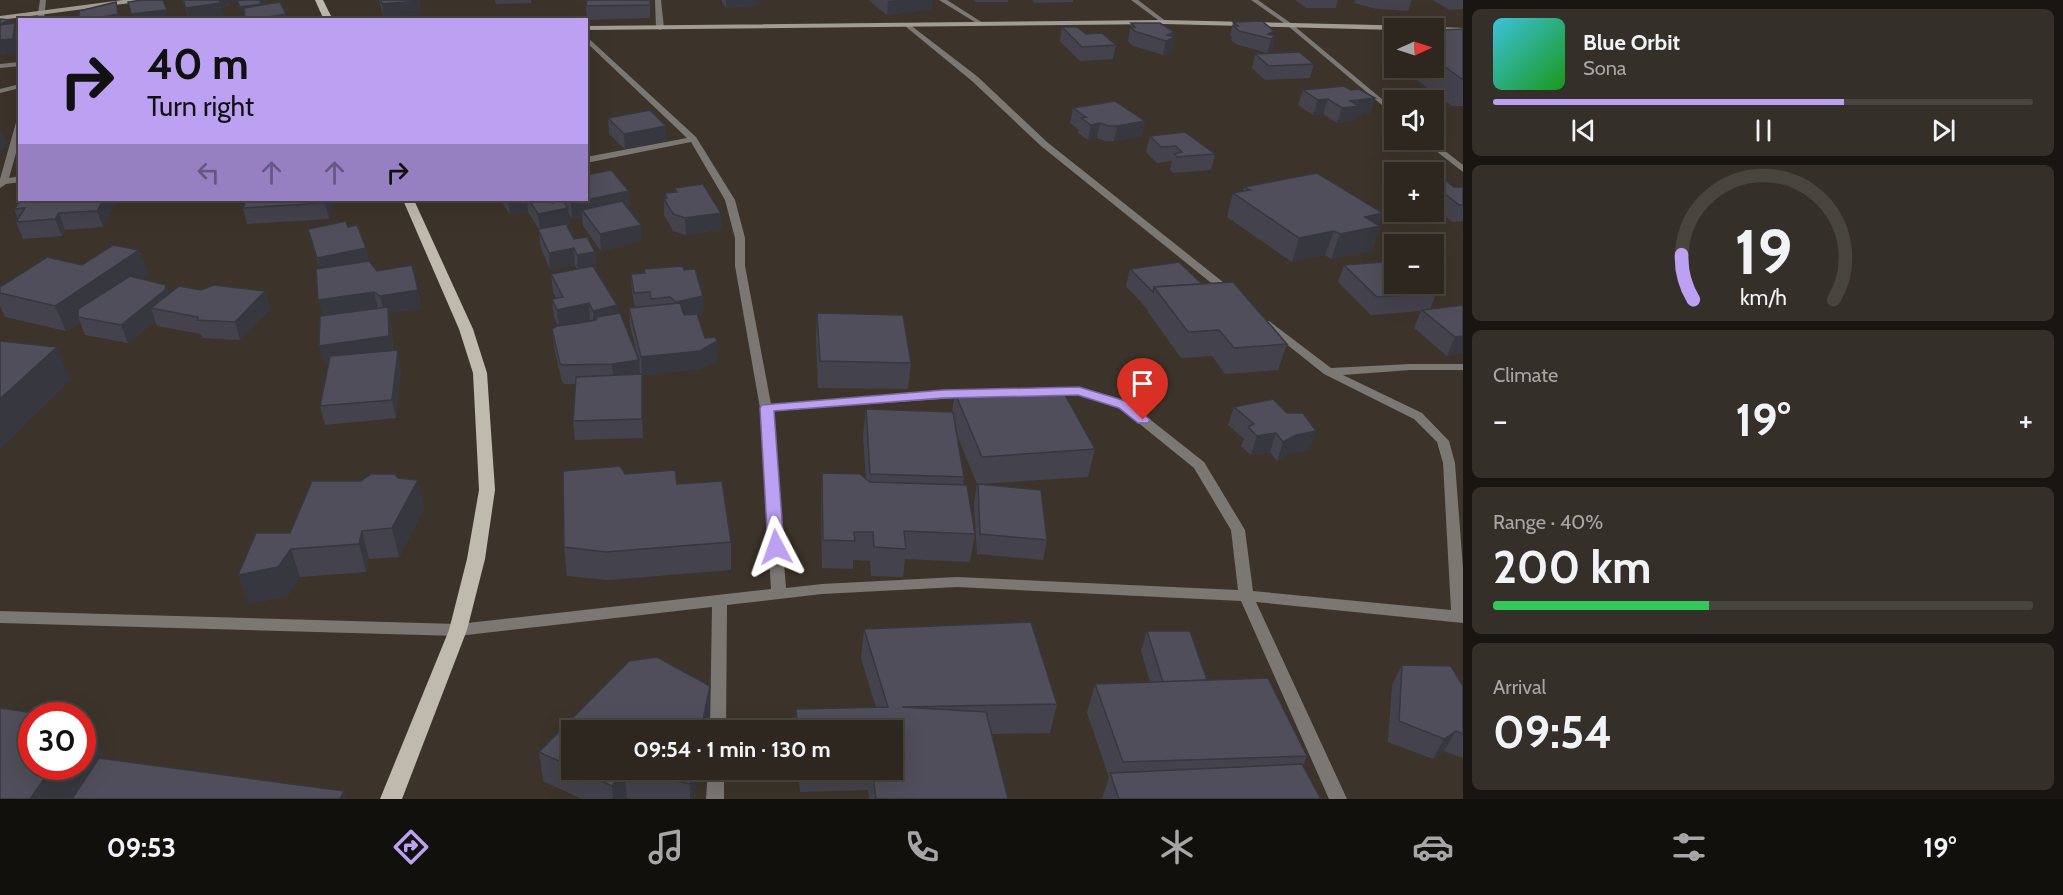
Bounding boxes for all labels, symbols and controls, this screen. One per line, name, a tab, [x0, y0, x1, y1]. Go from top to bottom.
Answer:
north arrow	[1384, 18, 1444, 78]
map controls	[1384, 18, 1444, 294]
text: Blue Orbit	[1583, 29, 1680, 56]
text: 40 m	[147, 38, 249, 90]
icon: right	[48, 42, 126, 120]
text: Sona	[1583, 56, 1626, 80]
text: Turn right	[147, 90, 254, 123]
button: sound	[1384, 90, 1444, 150]
icon: previous	[1567, 114, 1600, 147]
icon: pause	[1747, 114, 1780, 147]
icon: next	[1927, 114, 1960, 147]
icon: left	[192, 156, 225, 189]
icon: ahead	[255, 156, 288, 189]
icon: ahead	[318, 156, 351, 189]
icon: right	[381, 156, 414, 189]
button: +	[1384, 162, 1444, 222]
text: 19	[1734, 214, 1792, 290]
button: −	[1384, 234, 1444, 294]
text: km/h	[1740, 285, 1786, 311]
pin	[1117, 358, 1168, 420]
text: Climate	[1493, 363, 1558, 387]
icon: arrive	[1126, 367, 1159, 400]
text: 19°	[1736, 393, 1790, 447]
text: −	[1493, 400, 1508, 440]
text: +	[2018, 400, 2033, 440]
text: Range · 40%	[1493, 510, 1603, 534]
position arrow	[744, 515, 808, 579]
text: 200 km	[1493, 540, 1651, 594]
text: Arrival	[1493, 675, 1546, 699]
speed limit sign: 30	[18, 702, 96, 780]
text: 09:54	[1493, 705, 1612, 759]
text: 09:54 · 1 min · 130 m	[633, 736, 831, 763]
icon: directions	[390, 826, 432, 868]
icon: music	[645, 826, 687, 868]
icon: phone	[901, 826, 943, 868]
icon: climate	[1156, 826, 1198, 868]
icon: car	[1412, 826, 1454, 868]
icon: filters	[1668, 826, 1710, 868]
text: 09:53	[107, 831, 176, 864]
text: 19°	[1923, 831, 1956, 864]

